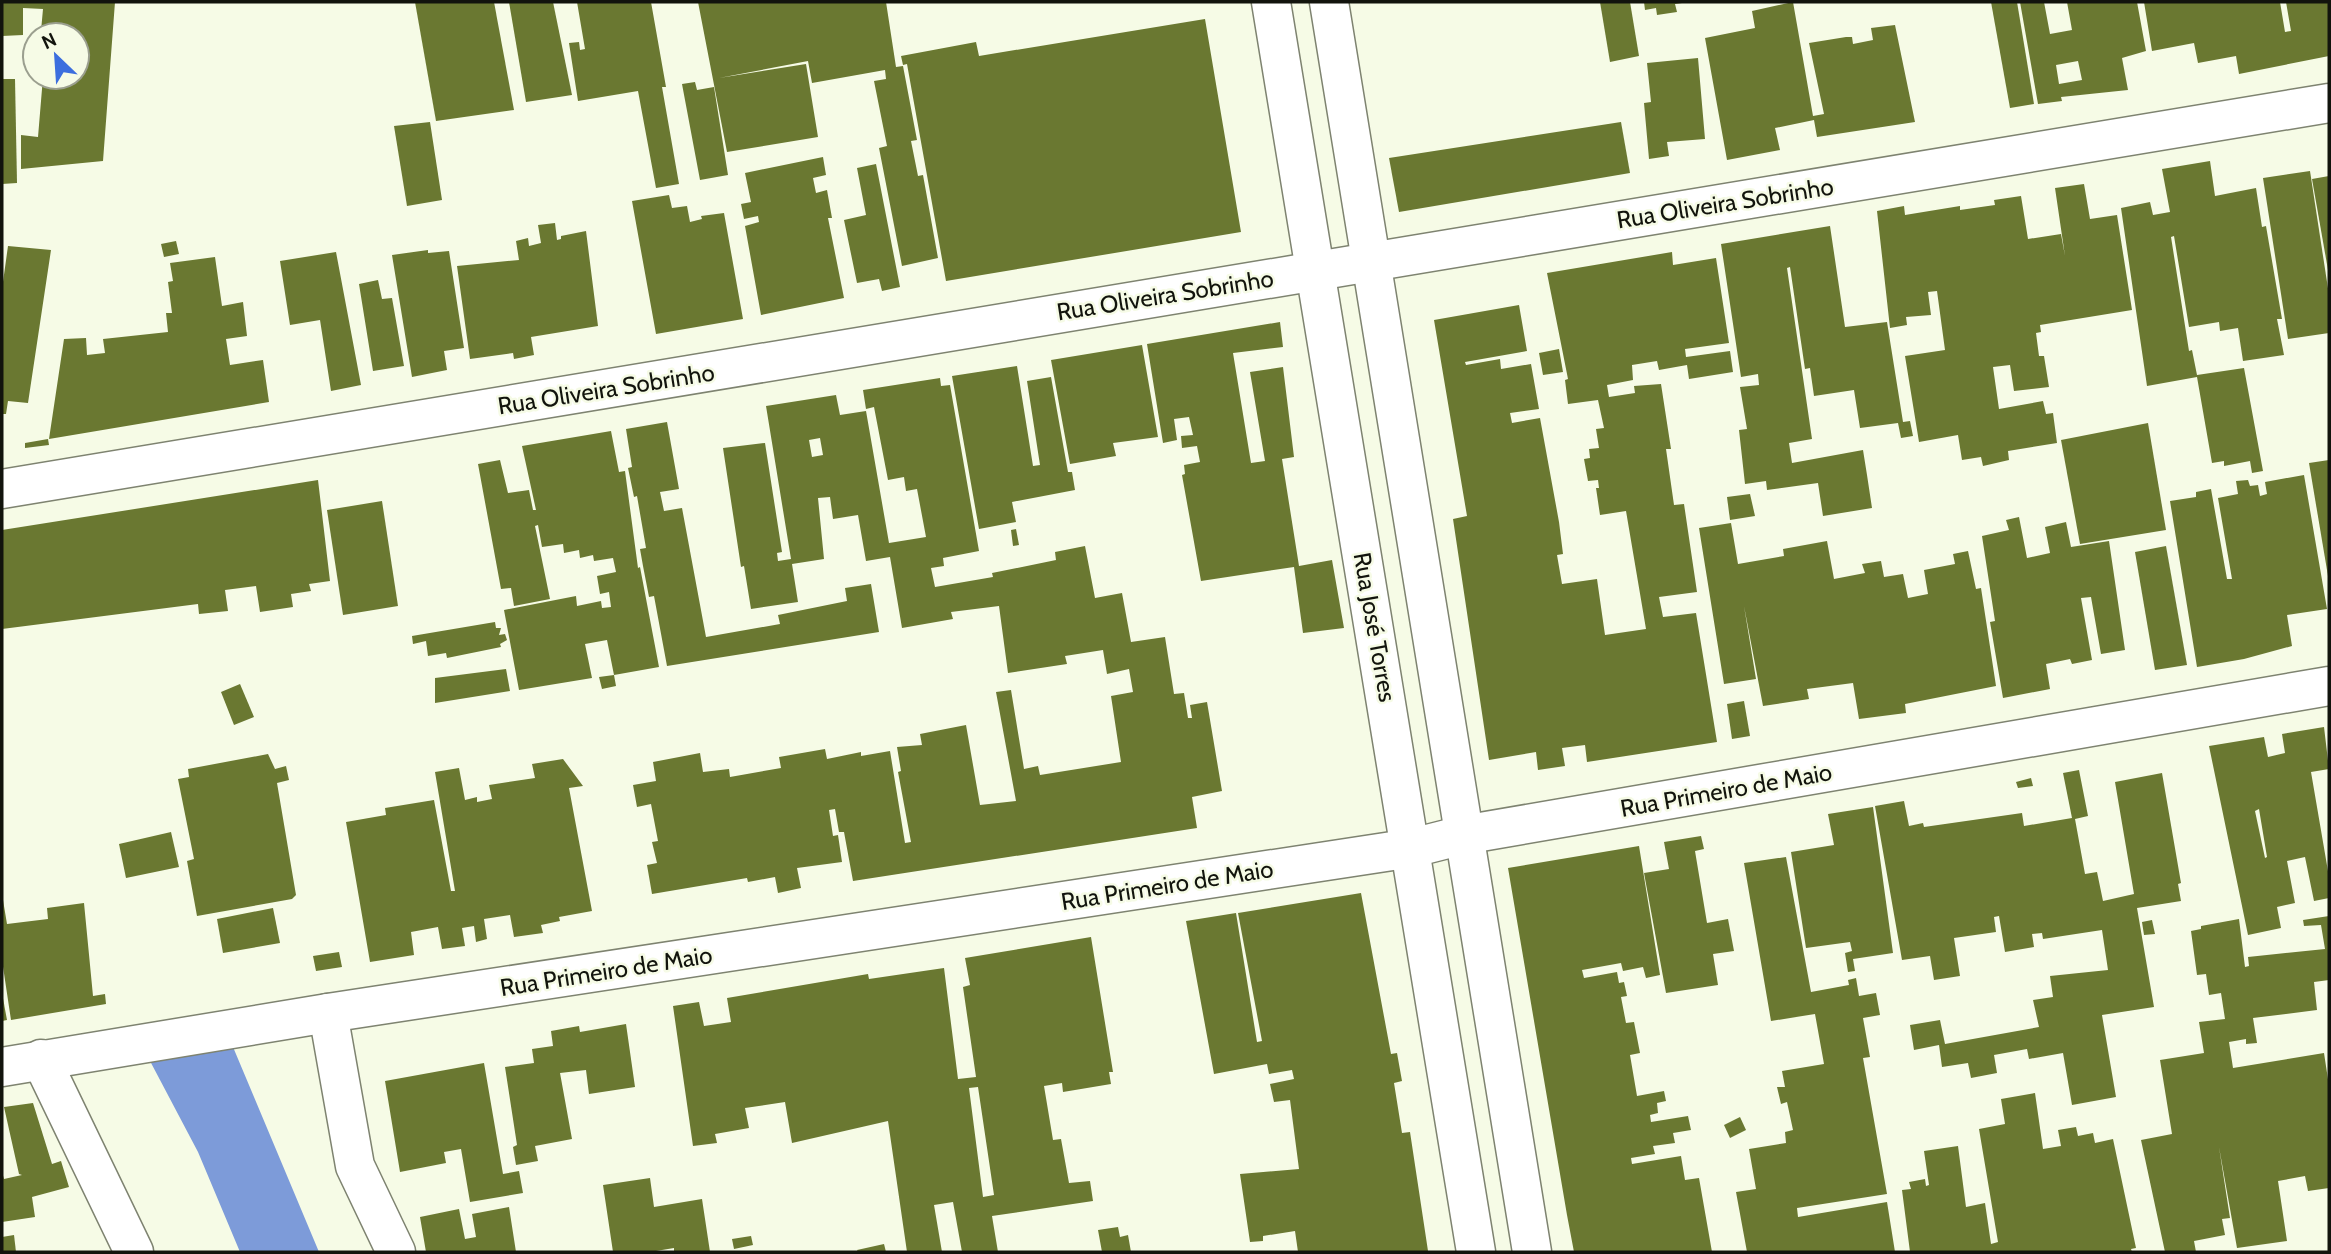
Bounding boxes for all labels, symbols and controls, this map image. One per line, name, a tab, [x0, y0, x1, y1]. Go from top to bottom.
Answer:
north arrow	[21, 21, 91, 91]
text: N	[38, 28, 60, 54]
street label: Rua Oliveira Sobrinho	[1615, 172, 1835, 234]
street label: Rua Oliveira Sobrinho	[1055, 264, 1275, 326]
street label: Rua Oliveira Sobrinho	[496, 358, 716, 420]
street label: Rua José Torres	[1348, 550, 1402, 704]
street label: Rua Primeiro de Maio	[1618, 757, 1834, 823]
street label: Rua Primeiro de Maio	[1059, 854, 1275, 916]
street label: Rua Primeiro de Maio	[498, 940, 714, 1002]

